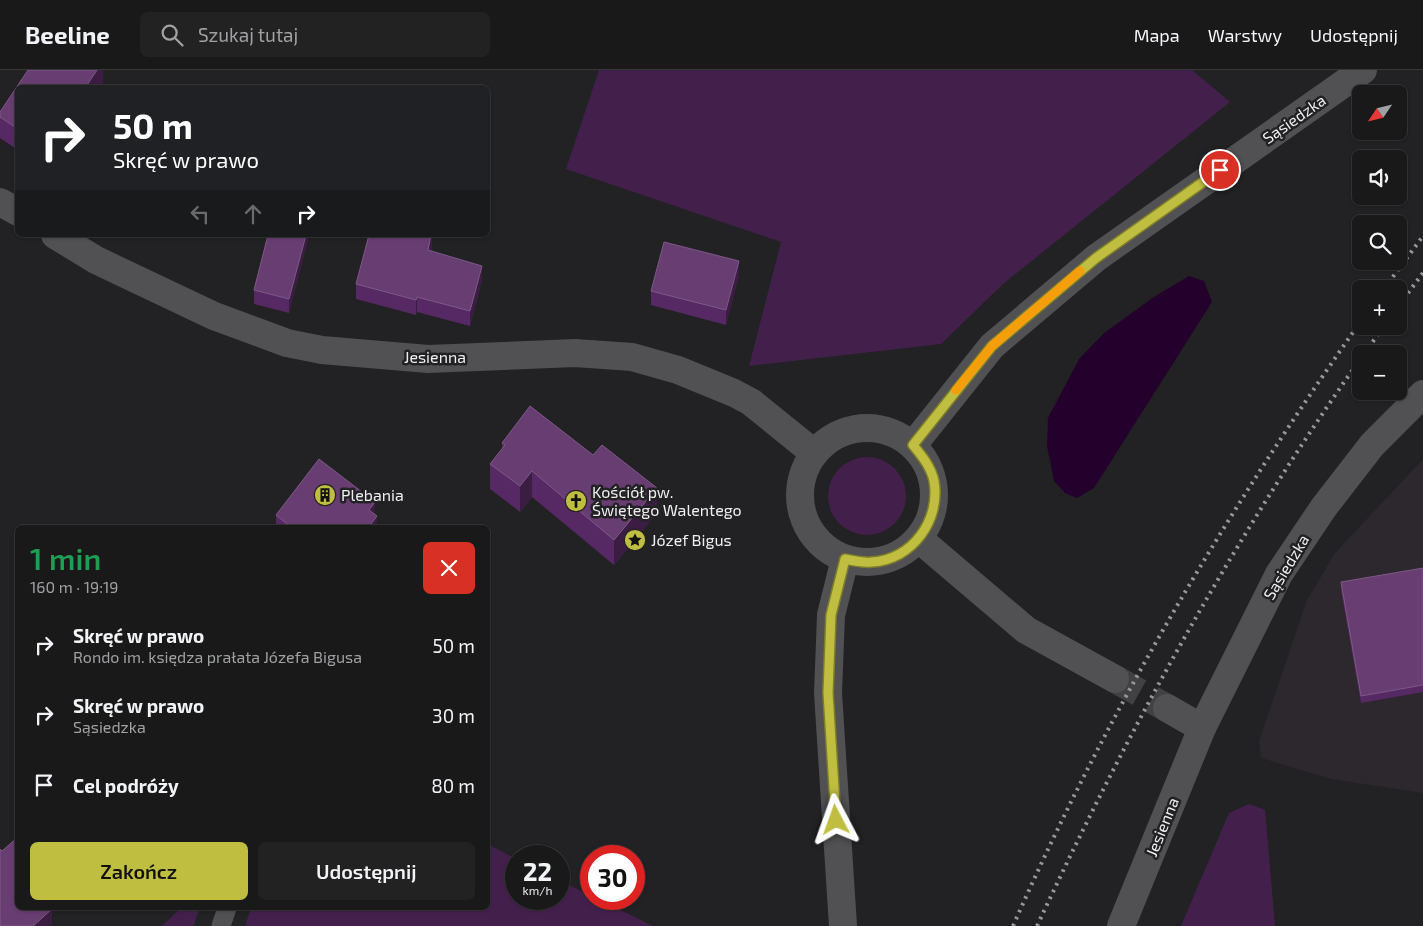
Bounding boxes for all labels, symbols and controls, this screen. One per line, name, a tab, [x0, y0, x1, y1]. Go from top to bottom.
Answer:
search box	[140, 12, 490, 57]
text: Beeline	[25, 20, 110, 49]
icon: search	[158, 21, 186, 49]
text: Szukaj tutaj	[198, 23, 298, 46]
text: Mapa	[1134, 24, 1180, 46]
text: Warstwy	[1208, 24, 1282, 46]
text: Udostępnij	[1310, 24, 1398, 46]
north arrow	[1352, 85, 1408, 140]
map controls	[1352, 85, 1407, 400]
street label: Sąsiedzka	[1258, 90, 1329, 147]
text: 50 m	[113, 104, 193, 146]
icon: right	[30, 105, 95, 170]
text: Skręć w prawo	[113, 146, 259, 172]
pin	[1199, 149, 1241, 191]
button: sound	[1352, 150, 1407, 205]
icon: arrive	[1206, 156, 1234, 184]
icon: left	[186, 200, 214, 228]
icon: ahead	[239, 200, 267, 228]
icon: right	[292, 200, 320, 228]
button: search	[1352, 215, 1407, 270]
button: +	[1352, 280, 1407, 335]
button: −	[1352, 345, 1407, 400]
street label: Jesienna	[404, 347, 466, 366]
place label: Kościół pw. Świętego Walentego	[592, 482, 742, 519]
building icon: Plebania	[313, 483, 337, 507]
place label: Plebania	[341, 485, 404, 504]
church icon: Kościół pw. Świętego Walentego	[564, 489, 588, 513]
place icon: Józef Bigus	[623, 528, 647, 552]
place label: Józef Bigus	[651, 530, 732, 549]
street label: Sąsiedzka	[1259, 531, 1312, 603]
text: 1 min	[30, 540, 101, 576]
button: close	[423, 542, 475, 594]
text: 160 m · 19:19	[30, 577, 118, 596]
text: Skręć w prawo	[73, 624, 204, 647]
icon: right	[30, 631, 58, 659]
text: 50 m	[432, 634, 475, 657]
text: Rondo im. księdza prałata Józefa Bigusa	[73, 647, 362, 666]
text: Skręć w prawo	[73, 694, 204, 717]
icon: right	[30, 701, 58, 729]
text: 30 m	[432, 704, 475, 727]
text: Sąsiedzka	[73, 717, 146, 736]
icon: arrive	[30, 771, 58, 799]
text: Cel podróży	[73, 774, 179, 797]
text: 80 m	[431, 774, 475, 797]
position arrow	[809, 793, 861, 845]
street label: Jesienna	[1141, 794, 1182, 859]
button: Zakończ	[30, 842, 248, 900]
button: Udostępnij	[258, 842, 475, 900]
speed limit sign: 30	[580, 845, 645, 910]
text: 22	[523, 856, 552, 886]
text: km/h	[523, 883, 552, 897]

